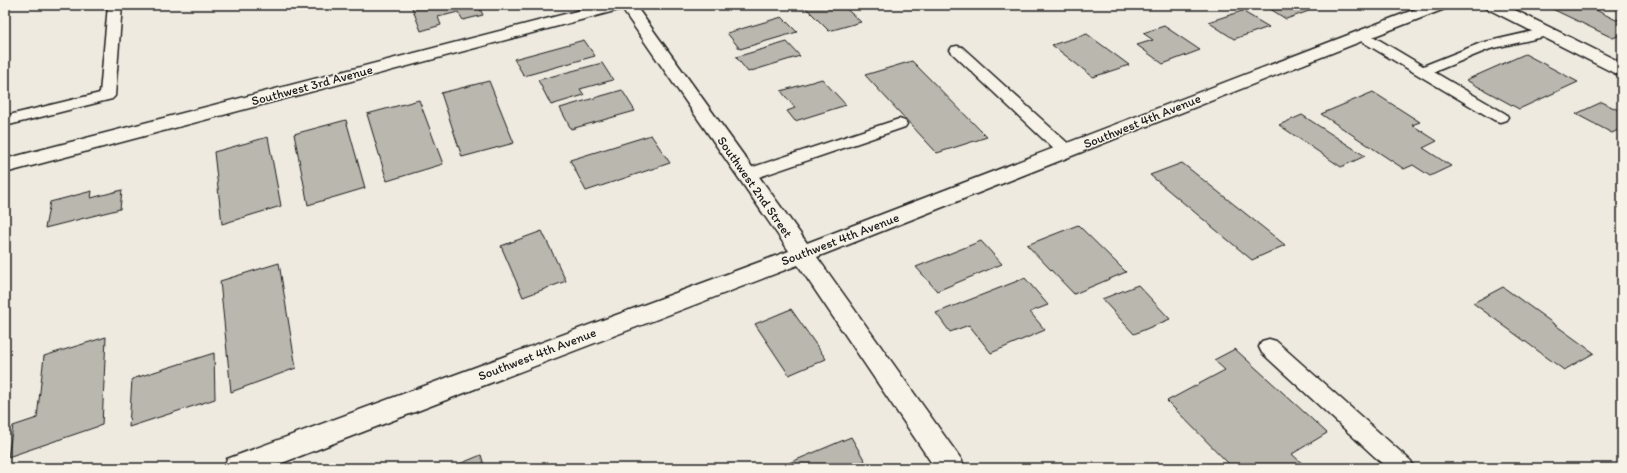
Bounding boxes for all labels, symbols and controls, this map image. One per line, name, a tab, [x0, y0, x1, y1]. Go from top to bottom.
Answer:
street label: Southwest 3rd Avenue	[250, 62, 374, 108]
street label: Southwest 4th Avenue	[1081, 91, 1203, 151]
street label: Southwest 2nd Street	[714, 133, 796, 241]
street label: Southwest 4th Avenue	[779, 210, 901, 268]
street label: Southwest 4th Avenue	[476, 325, 598, 383]

